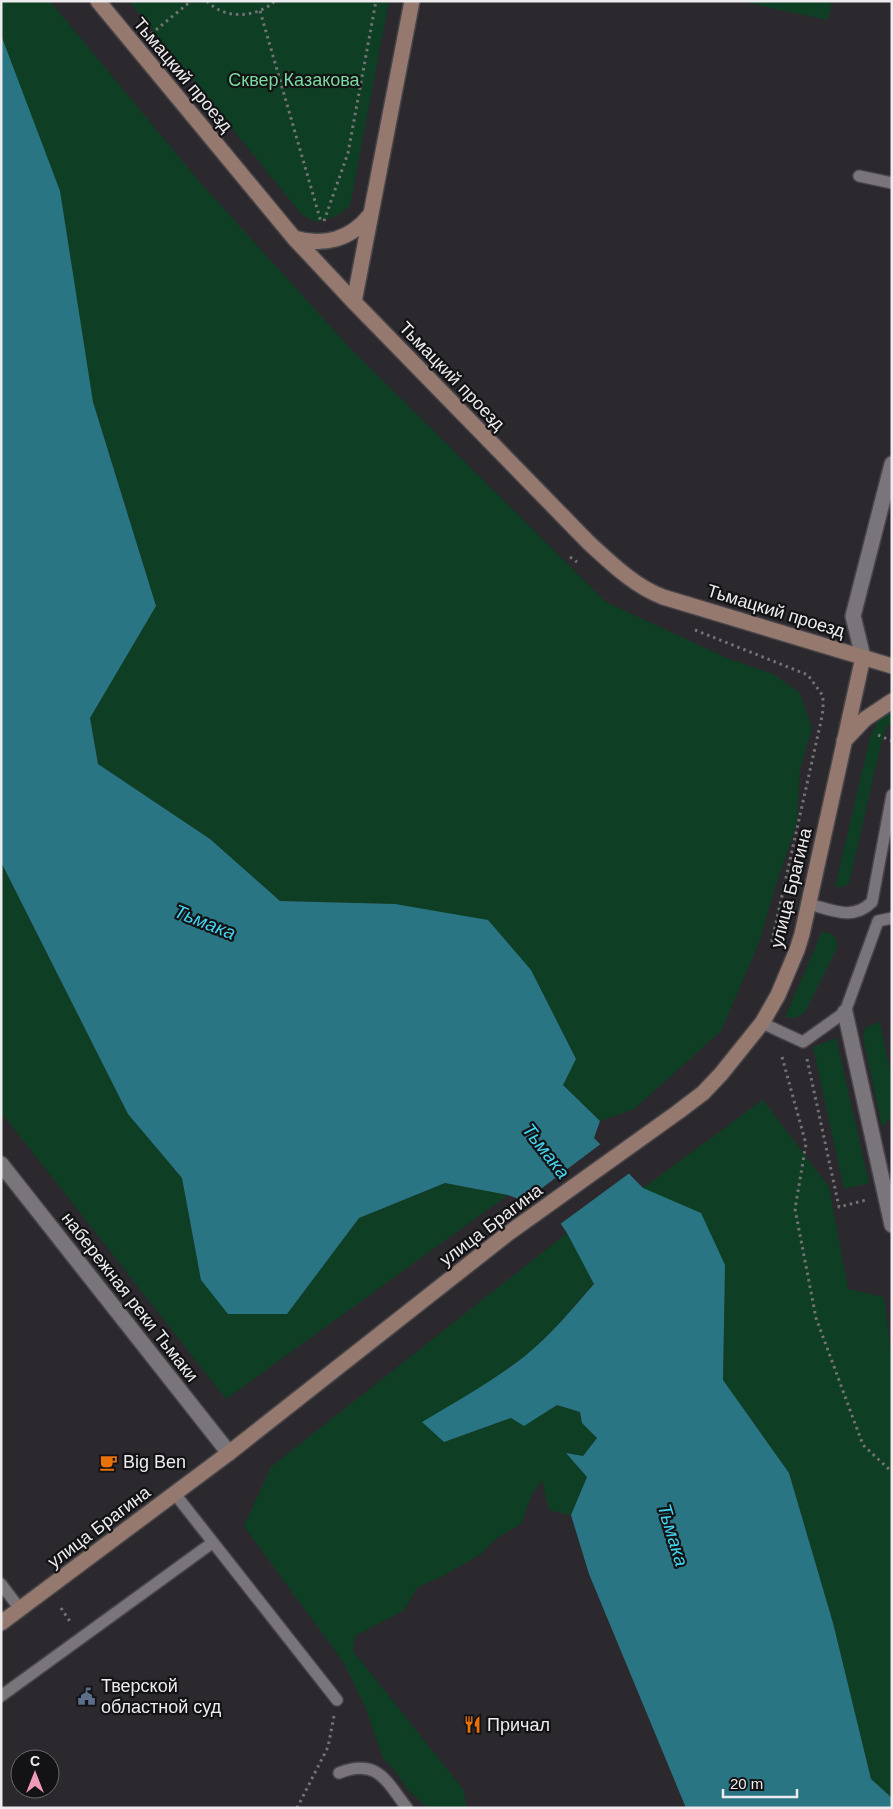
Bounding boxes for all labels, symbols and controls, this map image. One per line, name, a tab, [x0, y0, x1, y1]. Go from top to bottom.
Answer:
street label: Тьмацкий проезд	[129, 14, 237, 137]
park label: Сквер Казакова	[228, 70, 361, 90]
street label: Тьмацкий проезд	[395, 318, 509, 435]
street label: Тьмацкий проезд	[705, 581, 848, 642]
street label: улица Брагина	[766, 825, 816, 950]
water label: Тьмака	[171, 900, 239, 944]
water label: Тьмака	[518, 1119, 574, 1183]
street label: улица Брагина	[436, 1179, 547, 1270]
street label: набережная реки Тьмаки	[58, 1208, 202, 1386]
cafe icon: Big Ben	[99, 1452, 119, 1472]
place label: Big Ben	[123, 1452, 186, 1472]
street label: улица Брагина	[44, 1481, 155, 1572]
water label: Тьмака	[654, 1501, 692, 1569]
place label: Тверской областной суд	[101, 1676, 222, 1717]
public building icon: Тверской областной суд	[77, 1686, 97, 1706]
restaurant icon: Причал	[463, 1715, 483, 1735]
place label: Причал	[487, 1715, 550, 1735]
north arrow	[10, 1749, 60, 1799]
text: С	[30, 1753, 40, 1769]
scale bar	[723, 1766, 797, 1798]
text: 20 m	[730, 1775, 763, 1792]

